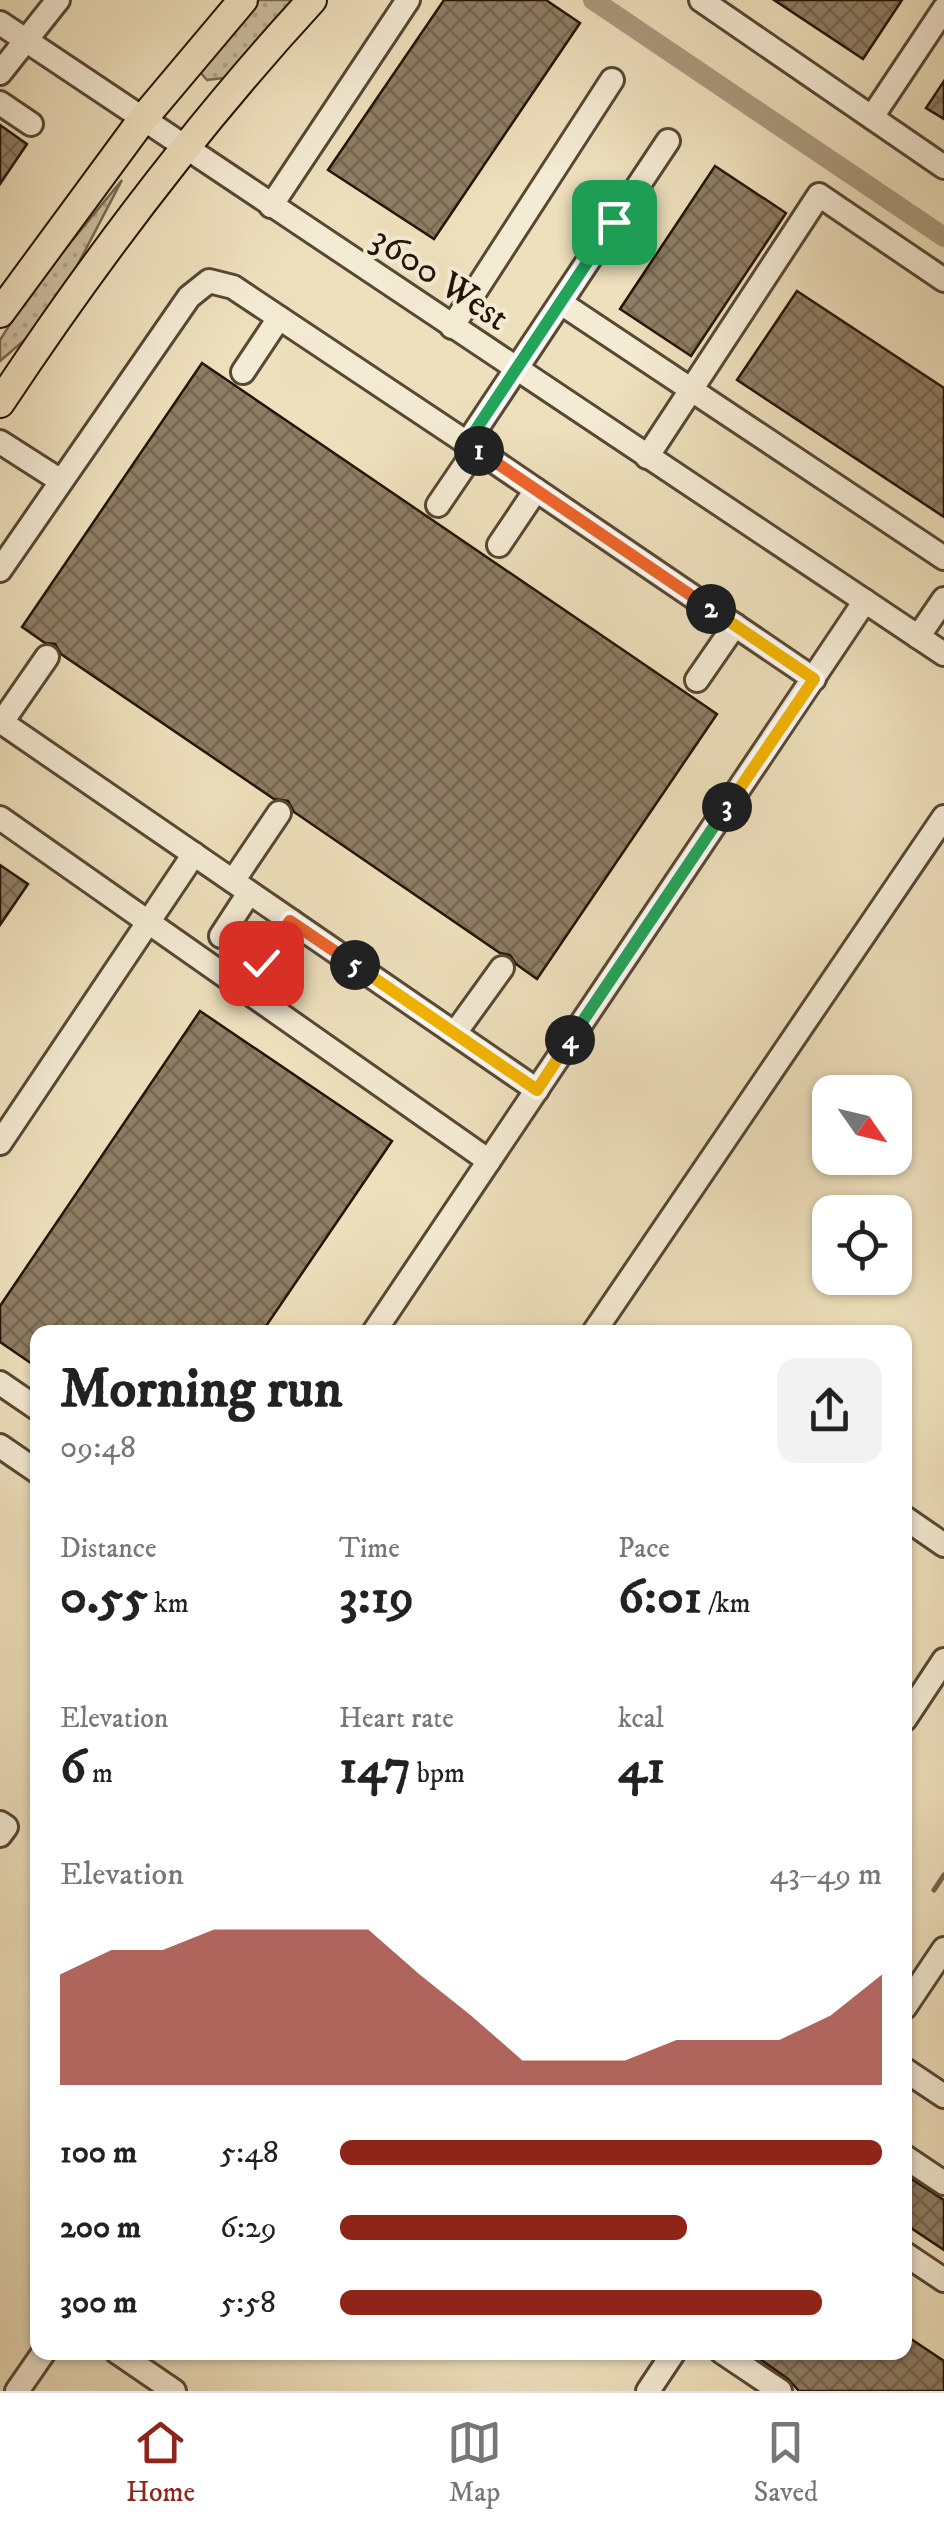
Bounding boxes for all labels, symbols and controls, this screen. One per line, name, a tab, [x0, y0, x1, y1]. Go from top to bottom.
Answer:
pin	[572, 180, 657, 265]
icon: arrive	[587, 195, 642, 250]
street label: 3600 West	[362, 215, 518, 342]
pin: 1	[454, 426, 504, 476]
text: 1	[474, 433, 484, 468]
pin: 2	[686, 584, 736, 634]
text: 2	[704, 591, 718, 626]
pin: 3	[702, 782, 752, 832]
text: 3	[722, 789, 732, 824]
pin	[219, 921, 304, 1006]
icon: check	[234, 936, 289, 991]
pin: 5	[330, 940, 380, 990]
text: 5	[348, 947, 362, 982]
pin: 4	[545, 1015, 595, 1065]
text: 4	[562, 1022, 578, 1057]
north arrow	[812, 1075, 912, 1175]
map controls	[812, 1075, 912, 1295]
button: locate	[812, 1195, 912, 1295]
text: Morning run	[60, 1356, 342, 1425]
button: share	[777, 1358, 882, 1463]
text: 09:48	[60, 1428, 136, 1468]
text: Distance	[60, 1531, 156, 1566]
text: Time	[339, 1531, 400, 1566]
text: Pace	[618, 1531, 670, 1566]
text: 0.55	[60, 1566, 148, 1629]
text: 3:19	[339, 1566, 414, 1629]
text: 6:01	[618, 1566, 702, 1629]
text: km	[148, 1586, 189, 1621]
text: /km	[702, 1586, 751, 1621]
text: Elevation	[60, 1701, 168, 1736]
text: Heart rate	[339, 1701, 454, 1736]
text: kcal	[618, 1701, 664, 1736]
text: 6	[60, 1736, 86, 1799]
text: 147	[339, 1736, 411, 1799]
text: 41	[618, 1736, 665, 1799]
text: m	[86, 1756, 113, 1791]
text: bpm	[411, 1756, 465, 1791]
text: Elevation	[60, 1855, 184, 1895]
text: 43–49 m	[770, 1855, 882, 1895]
text: 100 m	[60, 2133, 137, 2173]
text: 5:48	[220, 2133, 279, 2173]
text: 200 m	[60, 2208, 141, 2248]
text: 6:29	[220, 2208, 277, 2248]
text: 300 m	[60, 2283, 137, 2323]
text: 5:58	[220, 2283, 276, 2323]
tab: Home	[126, 2415, 195, 2510]
tab: Map	[447, 2415, 502, 2510]
tab: Saved	[754, 2415, 818, 2510]

